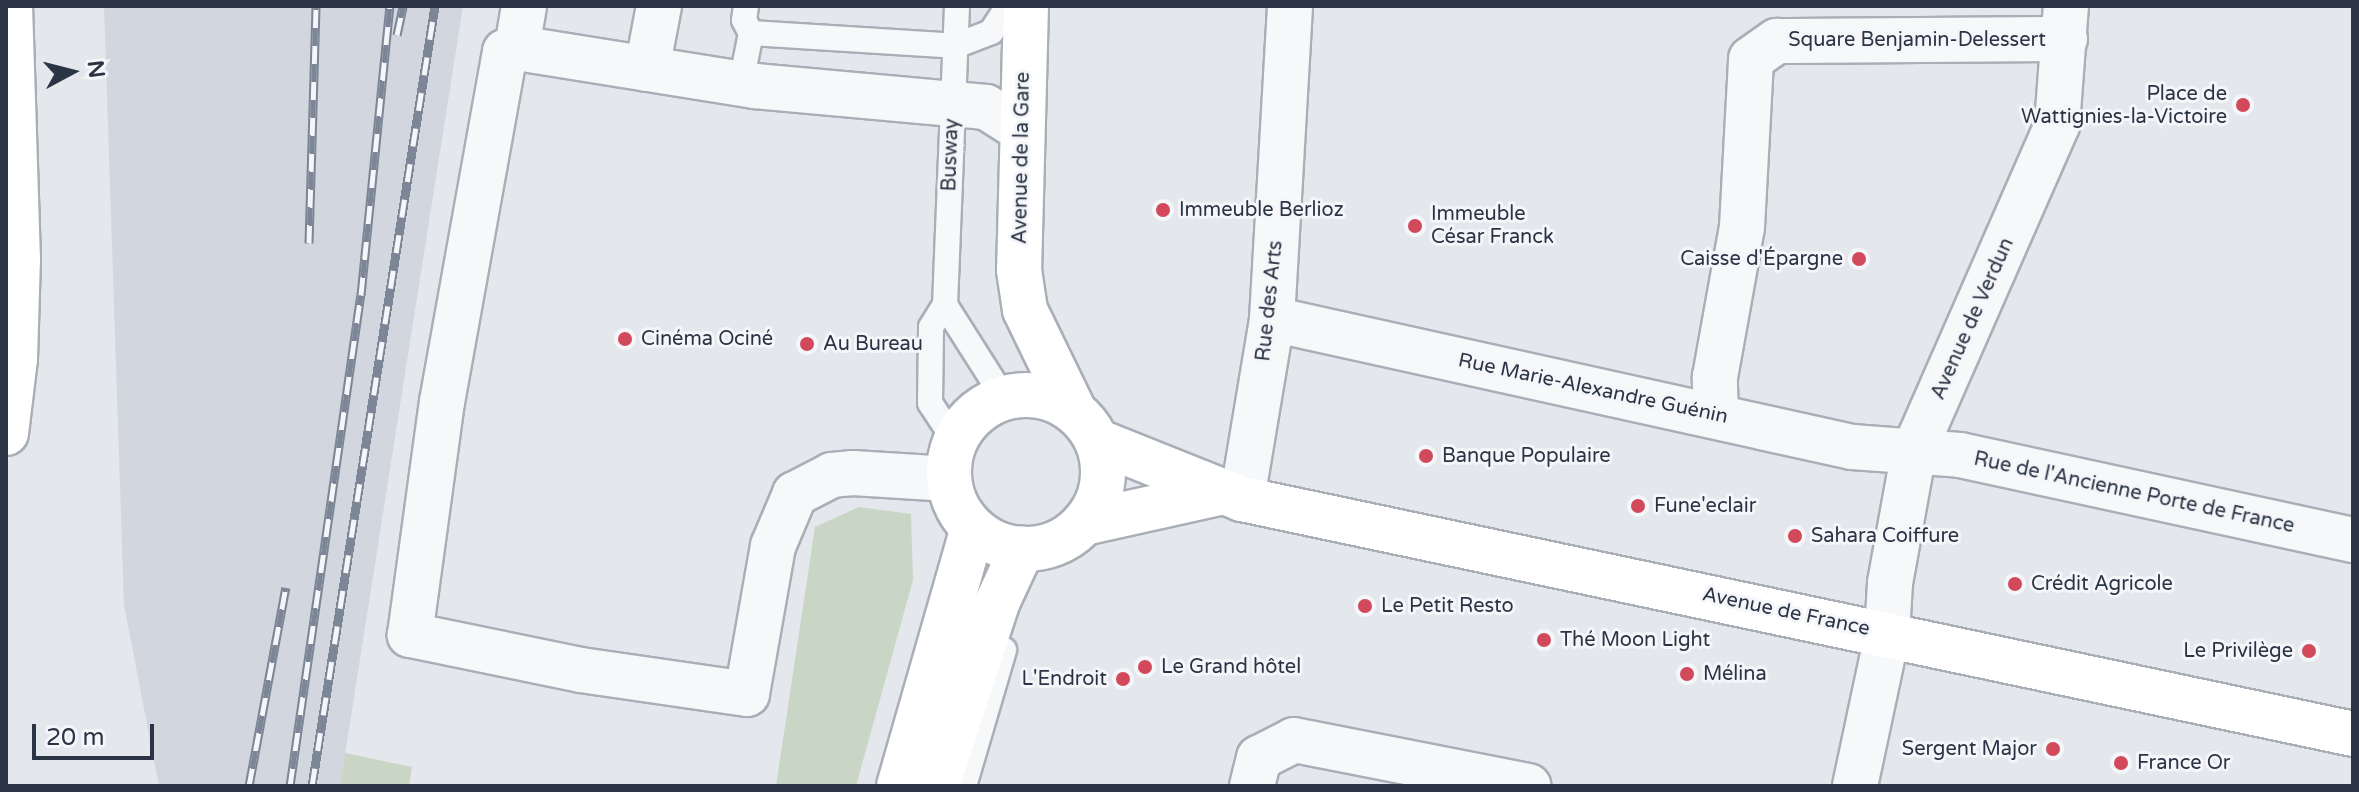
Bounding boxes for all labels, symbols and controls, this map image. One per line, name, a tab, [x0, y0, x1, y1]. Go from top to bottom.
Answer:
street label: Square Benjamin-Delessert	[1788, 28, 2046, 52]
north arrow	[32, 32, 112, 112]
text: N	[82, 59, 110, 79]
street label: Avenue de la Gare	[1008, 72, 1036, 244]
place label: Place de Wattignies-la-Victoire	[2021, 82, 2227, 129]
marker: Place de Wattignies-la-Victoire	[2234, 96, 2252, 114]
street label: Busway	[938, 118, 964, 192]
place label: Immeuble Berlioz	[1179, 198, 1344, 222]
marker: Immeuble Berlioz	[1154, 201, 1172, 219]
place label: Immeuble César Franck	[1431, 202, 1554, 249]
marker: Immeuble César Franck	[1406, 217, 1424, 235]
street label: Avenue de Verdun	[1927, 234, 2019, 404]
street label: Rue des Arts	[1252, 239, 1288, 363]
place label: Caisse d'Épargne	[1680, 247, 1843, 271]
marker: Caisse d'Épargne	[1850, 250, 1868, 268]
place label: Cinéma Ociné	[641, 327, 773, 351]
marker: Cinéma Ociné	[616, 330, 634, 348]
place label: Au Bureau	[823, 332, 923, 356]
marker: Au Bureau	[798, 335, 816, 353]
street label: Rue Marie-Alexandre Guénin	[1456, 349, 1730, 429]
place label: Banque Populaire	[1442, 444, 1611, 468]
marker: Banque Populaire	[1417, 447, 1435, 465]
street label: Rue de l'Ancienne Porte de France	[1972, 447, 2296, 539]
place label: Fune'eclair	[1654, 494, 1756, 518]
marker: Fune'eclair	[1629, 497, 1647, 515]
place label: Sahara Coiffure	[1811, 524, 1959, 548]
marker: Sahara Coiffure	[1786, 527, 1804, 545]
place label: Crédit Agricole	[2031, 572, 2173, 596]
marker: Crédit Agricole	[2006, 575, 2024, 593]
street label: Avenue de France	[1700, 583, 1872, 641]
place label: Le Petit Resto	[1381, 594, 1514, 618]
marker: Le Petit Resto	[1356, 597, 1374, 615]
place label: Thé Moon Light	[1560, 628, 1710, 652]
marker: Thé Moon Light	[1535, 631, 1553, 649]
place label: Le Privilège	[2183, 639, 2293, 663]
marker: Le Privilège	[2300, 642, 2318, 660]
place label: Le Grand hôtel	[1161, 655, 1301, 679]
marker: Le Grand hôtel	[1136, 658, 1154, 676]
place label: Mélina	[1703, 662, 1767, 686]
marker: Mélina	[1678, 665, 1696, 683]
place label: L'Endroit	[1021, 667, 1107, 691]
marker: L'Endroit	[1114, 670, 1132, 688]
scale bar	[36, 708, 158, 758]
text: 20 m	[46, 723, 104, 752]
place label: Sergent Major	[1902, 737, 2037, 761]
marker: Sergent Major	[2044, 740, 2062, 758]
place label: France Or	[2137, 751, 2231, 775]
marker: France Or	[2112, 754, 2130, 772]

